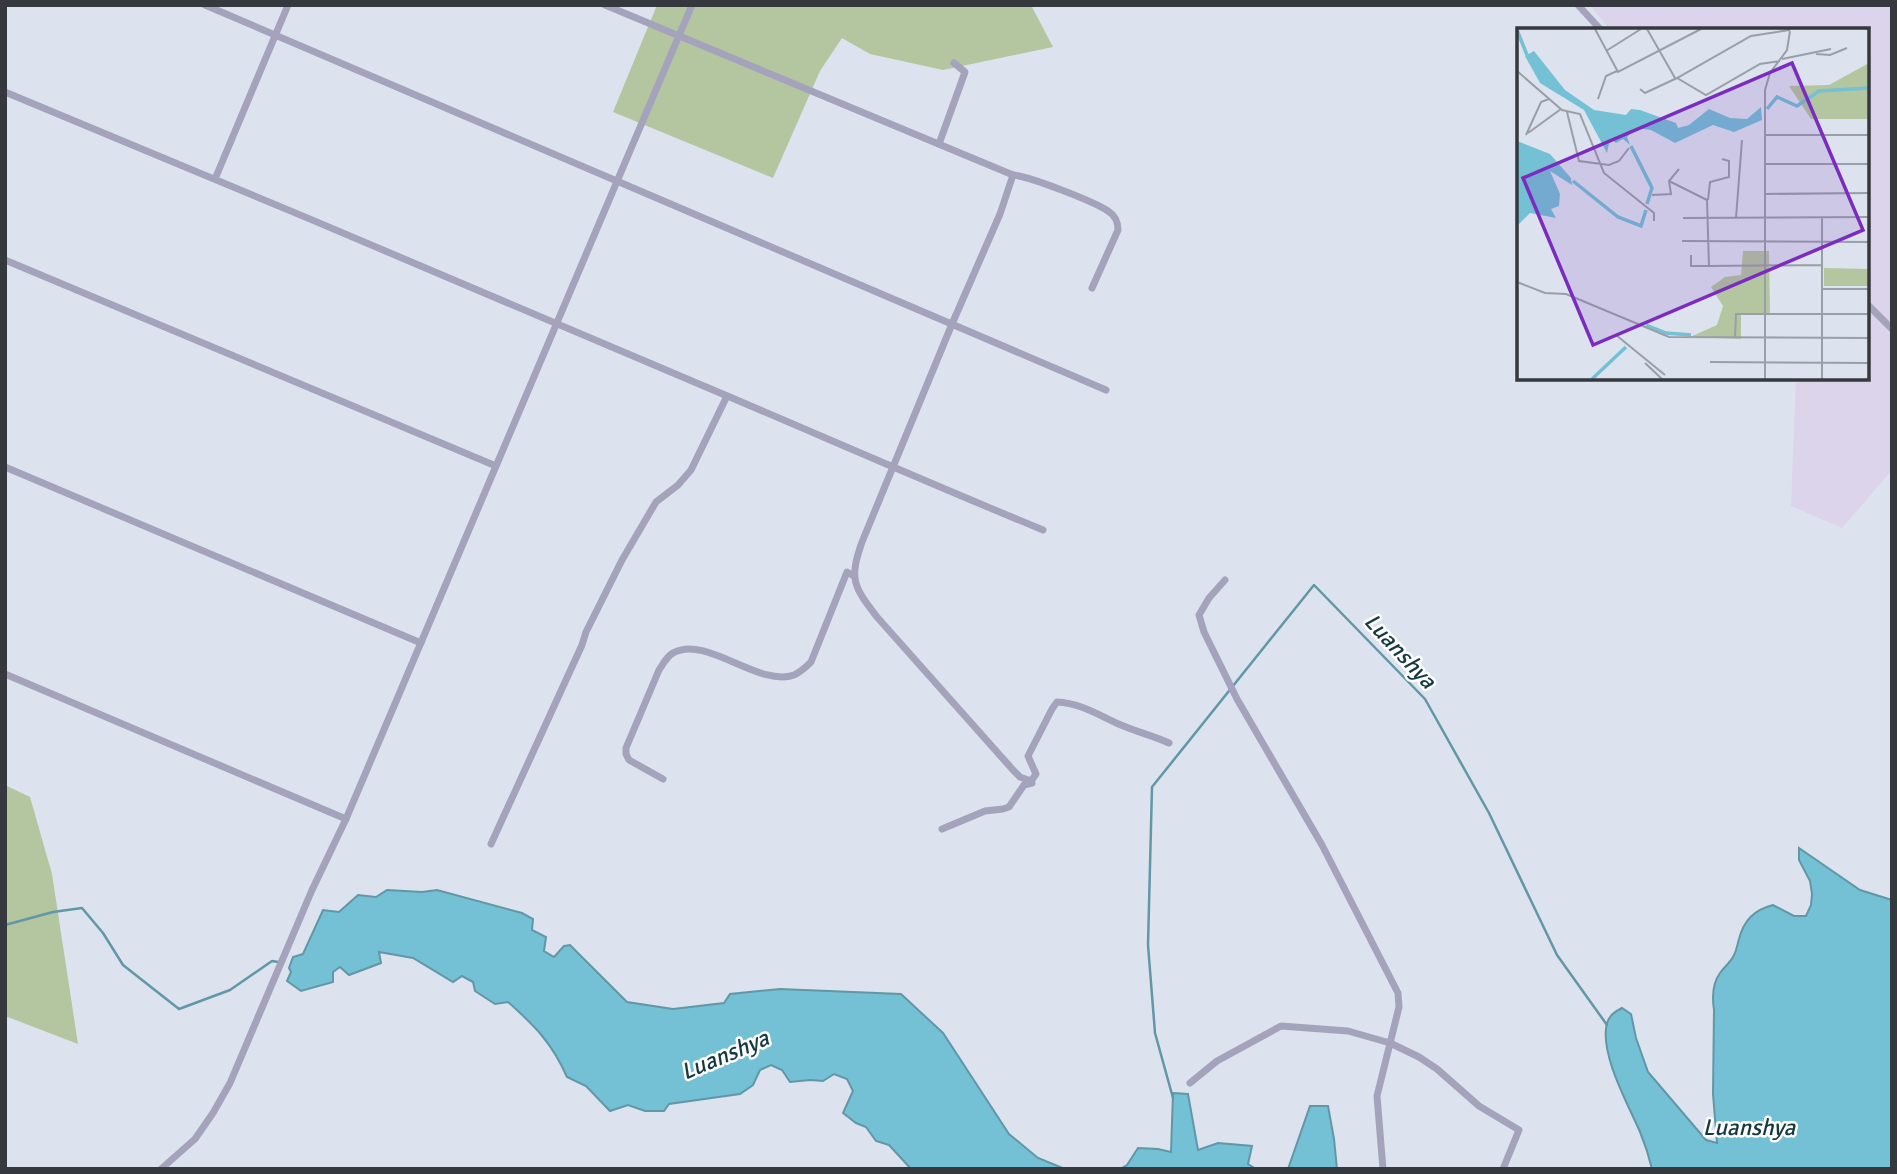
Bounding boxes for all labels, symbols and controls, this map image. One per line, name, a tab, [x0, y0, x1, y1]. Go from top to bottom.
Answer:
inset map	[1517, 28, 1869, 380]
water label: Luanshya	[1358, 607, 1443, 696]
water label: Luanshya	[677, 1023, 774, 1086]
water label: Luanshya	[1703, 1113, 1797, 1142]

